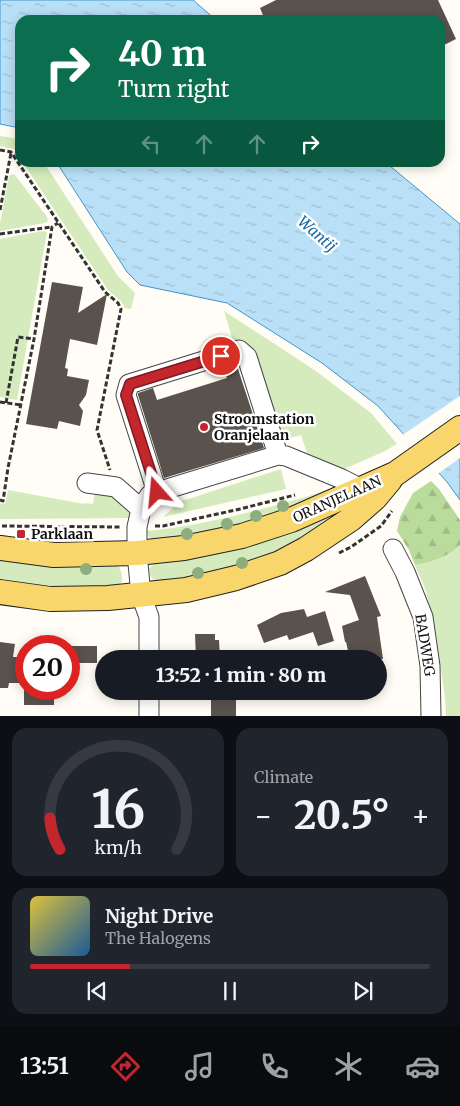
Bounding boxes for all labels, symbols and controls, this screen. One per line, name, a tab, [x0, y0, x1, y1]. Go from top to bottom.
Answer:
text: 40 m	[118, 32, 206, 76]
icon: right	[35, 35, 100, 100]
text: Turn right	[118, 75, 229, 103]
icon: left	[137, 130, 165, 158]
icon: ahead	[190, 130, 218, 158]
icon: ahead	[243, 130, 271, 158]
icon: right	[296, 130, 324, 158]
water label: Wantij	[294, 212, 341, 256]
pin	[200, 335, 242, 377]
icon: arrive	[207, 342, 235, 370]
place label: Stroomstation Oranjelaan	[214, 410, 315, 444]
marker: Stroomstation Oranjelaan	[198, 421, 210, 433]
position arrow	[130, 465, 182, 517]
street label: ORANJELAAN	[290, 471, 384, 527]
place label: Parklaan	[31, 525, 93, 543]
marker: Parklaan	[15, 528, 27, 540]
street label: BADWEG	[411, 612, 439, 678]
speed limit sign: 20	[15, 635, 80, 700]
text: 13:52 · 1 min · 80 m	[156, 663, 326, 687]
text: Climate	[254, 767, 313, 787]
text: 16	[91, 777, 145, 842]
text: 20.5°	[294, 792, 390, 839]
text: −	[254, 798, 273, 834]
text: +	[411, 798, 430, 834]
text: km/h	[94, 836, 142, 859]
text: Night Drive	[105, 904, 213, 928]
text: The Halogens	[105, 928, 211, 948]
icon: previous	[83, 977, 111, 1005]
icon: pause	[216, 977, 244, 1005]
icon: next	[349, 977, 377, 1005]
icon: directions	[108, 1049, 143, 1084]
icon: music	[182, 1049, 217, 1084]
icon: phone	[257, 1049, 292, 1084]
icon: climate	[331, 1049, 366, 1084]
icon: car	[405, 1049, 440, 1084]
text: 13:51	[20, 1052, 69, 1080]

